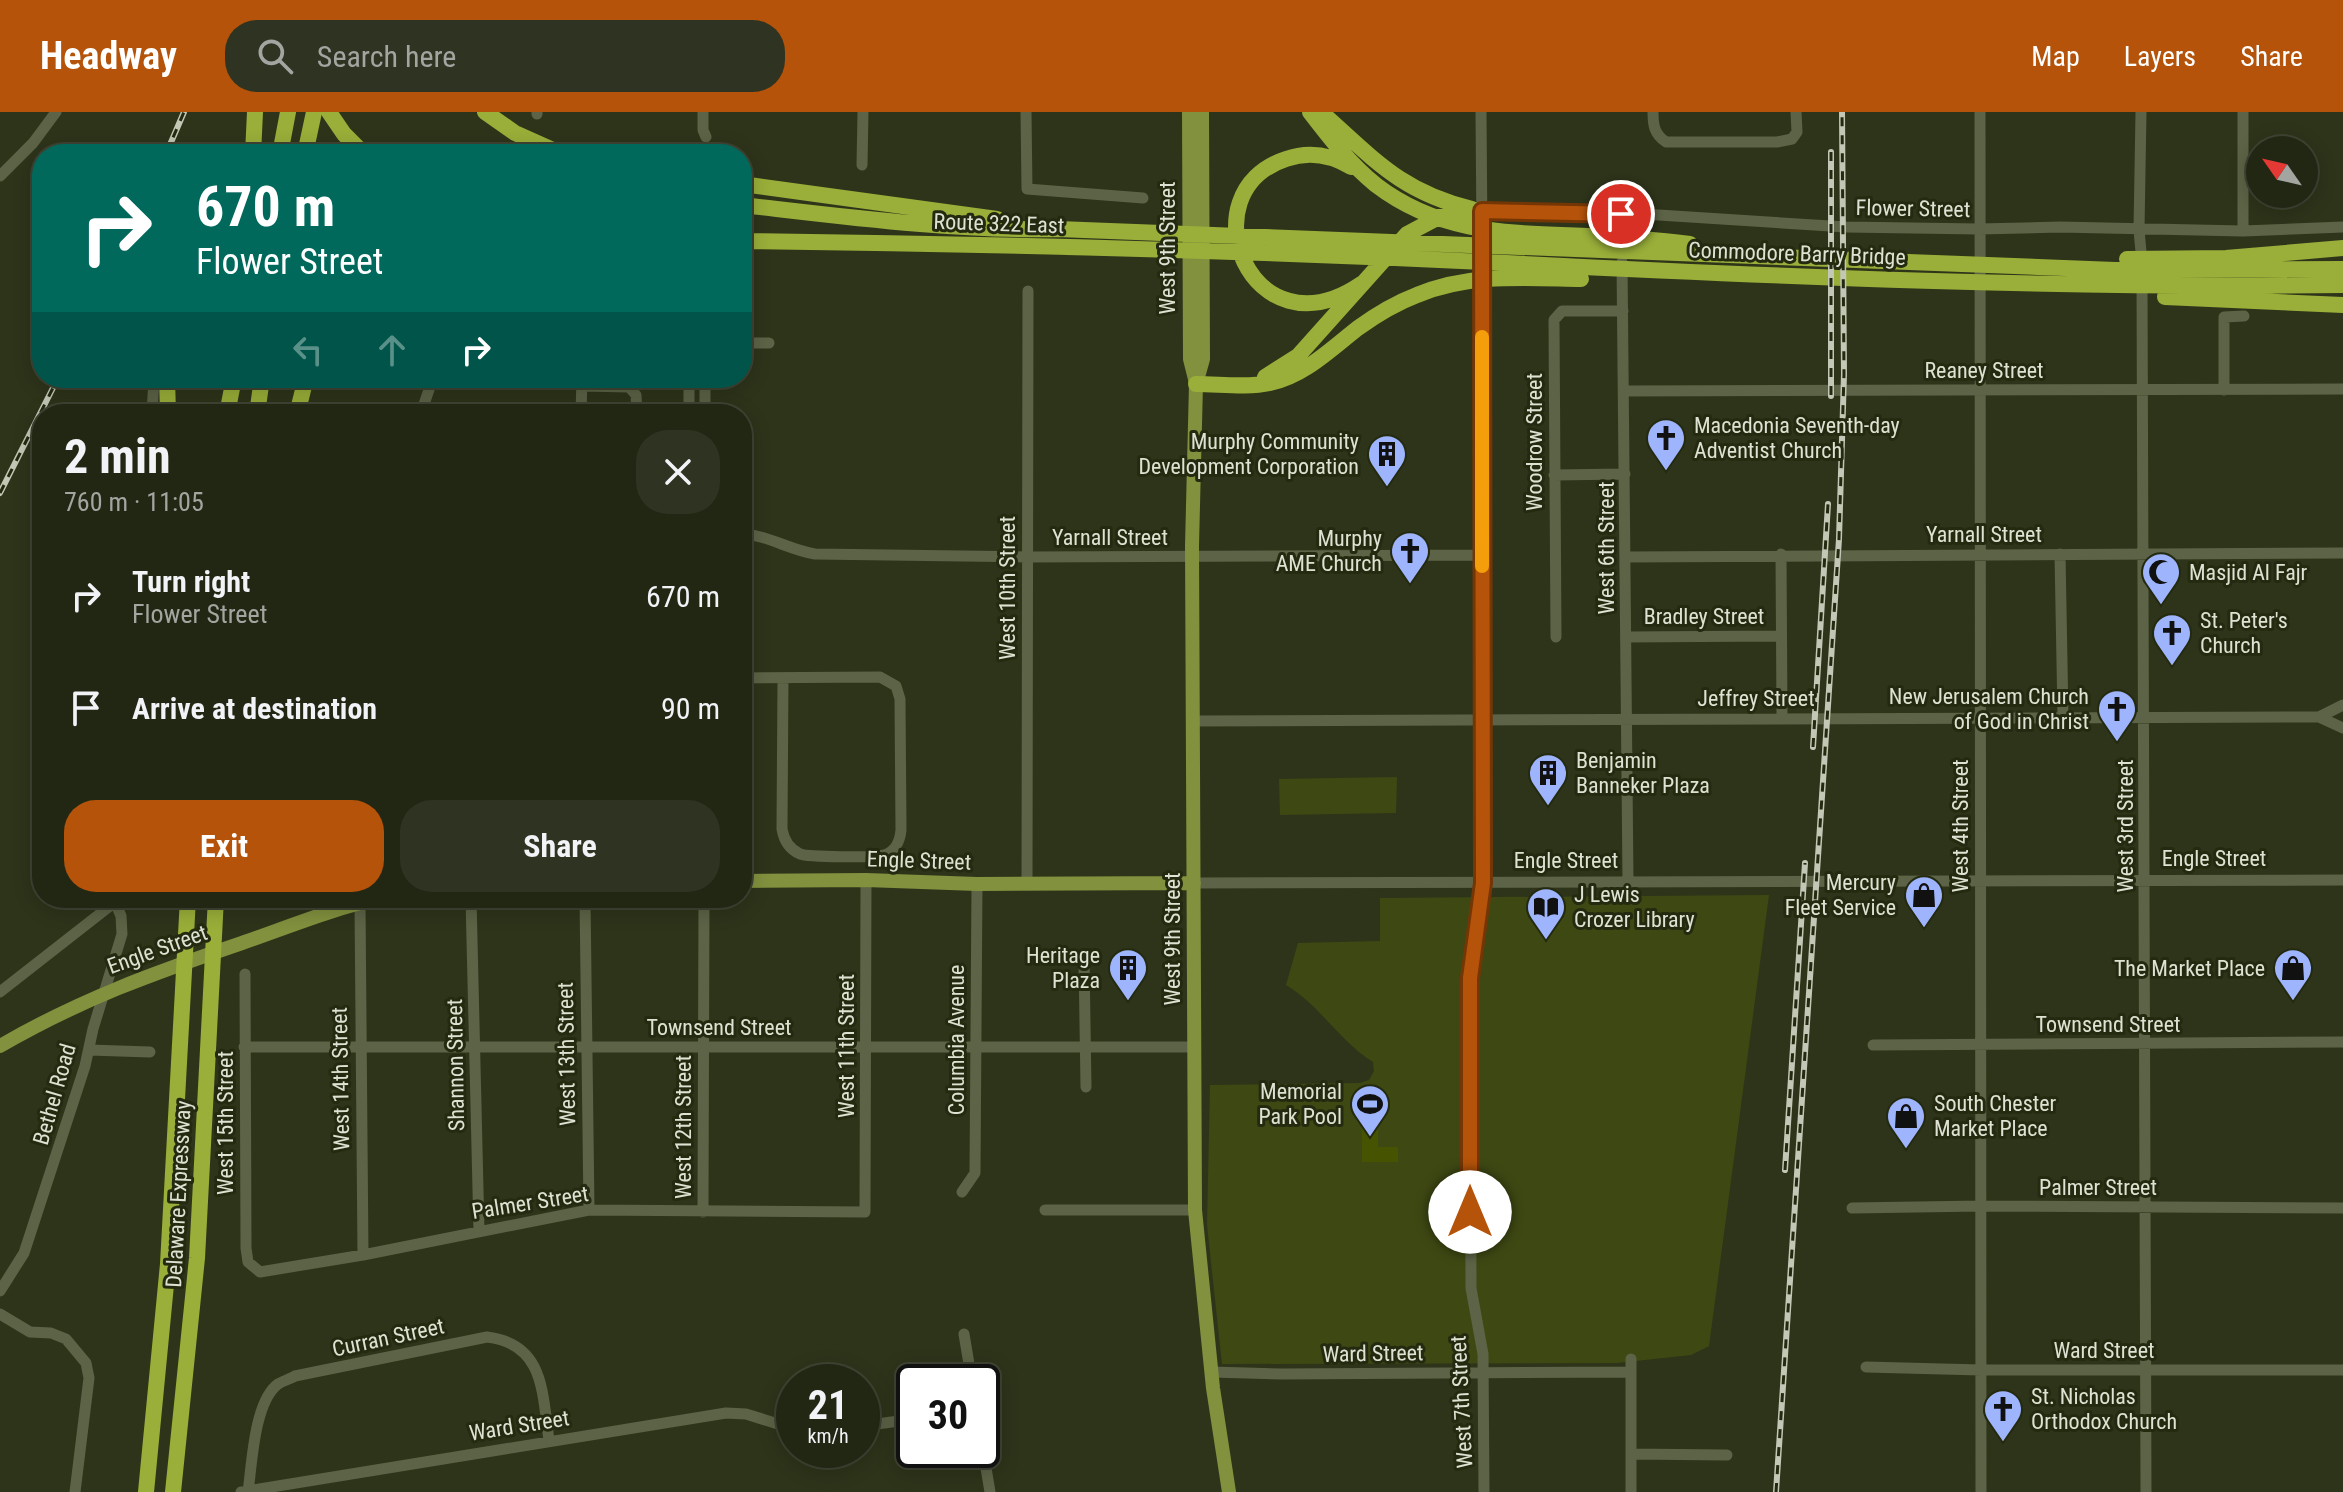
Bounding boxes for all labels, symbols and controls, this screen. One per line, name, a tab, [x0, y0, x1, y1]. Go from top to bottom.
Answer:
search box	[225, 20, 785, 92]
text: Headway	[40, 34, 177, 78]
icon: search	[253, 34, 297, 78]
text: Search here	[317, 39, 456, 74]
text: Map	[2031, 40, 2080, 73]
text: Layers	[2124, 40, 2196, 73]
text: Share	[2240, 40, 2303, 73]
north arrow	[2246, 136, 2318, 208]
map controls	[2246, 136, 2318, 208]
text: 670 m	[196, 174, 335, 240]
icon: right	[64, 176, 168, 280]
pin	[1587, 180, 1655, 248]
street label: West 9th Street	[1155, 182, 1180, 314]
icon: arrive	[1599, 192, 1643, 236]
street label: Flower Street	[1855, 195, 1970, 222]
street label: Route 322 East	[933, 209, 1065, 238]
street label: Commodore Barry Bridge	[1688, 237, 1906, 270]
text: Flower Street	[196, 241, 384, 283]
icon: left	[286, 328, 330, 372]
icon: ahead	[370, 328, 414, 372]
icon: right	[454, 328, 498, 372]
street label: Reaney Street	[1924, 358, 2044, 383]
street label: Woodrow Street	[1522, 373, 1547, 511]
place label: Macedonia Seventh-day Adventist Church	[1694, 413, 1900, 463]
church icon: Macedonia Seventh-day Adventist Church	[1645, 417, 1687, 472]
text: 2 min	[64, 428, 171, 485]
place label: Murphy Community Development Corporation	[1138, 429, 1359, 479]
button: close	[636, 430, 720, 514]
building icon: Murphy Community Development Corporation	[1366, 433, 1408, 488]
street label: West 6th Street	[1594, 482, 1619, 614]
text: 760 m · 11:05	[64, 487, 204, 517]
street label: West 10th Street	[995, 516, 1020, 660]
street label: Yarnall Street	[1926, 522, 2042, 547]
street label: Yarnall Street	[1052, 525, 1168, 550]
place label: Murphy AME Church	[1276, 526, 1382, 576]
church icon: Murphy AME Church	[1389, 530, 1431, 585]
mosque icon: Masjid Al Fajr	[2140, 551, 2182, 606]
place label: Masjid Al Fajr	[2189, 560, 2308, 585]
text: Turn right	[132, 564, 250, 599]
icon: right	[64, 574, 108, 618]
text: 670 m	[646, 579, 720, 614]
text: Flower Street	[132, 599, 267, 629]
street label: Bradley Street	[1644, 604, 1764, 629]
place label: St. Peter's Church	[2200, 608, 2288, 658]
church icon: St. Peter's Church	[2151, 612, 2193, 667]
place label: New Jerusalem Church of God in Christ	[1889, 684, 2089, 734]
icon: arrive	[64, 686, 108, 730]
street label: Jeffrey Street	[1697, 686, 1815, 711]
church icon: New Jerusalem Church of God in Christ	[2096, 688, 2138, 743]
text: Arrive at destination	[132, 691, 377, 726]
text: 90 m	[661, 691, 720, 726]
place label: Benjamin Banneker Plaza	[1576, 748, 1710, 798]
building icon: Benjamin Banneker Plaza	[1527, 752, 1569, 807]
street label: West 3rd Street	[2113, 759, 2138, 893]
street label: West 4th Street	[1948, 760, 1973, 892]
button: Exit	[64, 800, 384, 892]
button: Share	[400, 800, 720, 892]
street label: Engle Street	[866, 846, 972, 875]
street label: Engle Street	[2162, 846, 2266, 871]
street label: Engle Street	[1514, 848, 1618, 873]
place label: Mercury Fleet Service	[1785, 870, 1896, 920]
street label: West 9th Street	[1160, 873, 1185, 1005]
shop icon: Mercury Fleet Service	[1903, 874, 1945, 929]
place label: J Lewis Crozer Library	[1574, 882, 1695, 932]
library icon: J Lewis Crozer Library	[1525, 886, 1567, 941]
street label: Engle Street	[104, 920, 211, 979]
place label: Heritage Plaza	[1026, 943, 1100, 993]
building icon: Heritage Plaza	[1107, 947, 1149, 1002]
shop icon: The Market Place	[2272, 947, 2314, 1002]
place label: The Market Place	[2114, 956, 2265, 981]
street label: Columbia Avenue	[944, 965, 969, 1115]
street label: West 11th Street	[834, 974, 859, 1118]
street label: West 13th Street	[553, 982, 580, 1126]
street label: Shannon Street	[442, 999, 469, 1131]
street label: West 14th Street	[327, 1007, 354, 1151]
street label: Townsend Street	[2036, 1012, 2180, 1037]
street label: Townsend Street	[647, 1015, 791, 1040]
street label: Bethel Road	[28, 1041, 81, 1148]
street label: West 15th Street	[213, 1051, 238, 1195]
street label: West 12th Street	[671, 1055, 696, 1199]
place label: Memorial Park Pool	[1259, 1079, 1342, 1129]
sports icon: Memorial Park Pool	[1349, 1083, 1391, 1138]
place label: South Chester Market Place	[1934, 1091, 2057, 1141]
shop icon: South Chester Market Place	[1885, 1095, 1927, 1150]
street label: Delaware Expressway	[161, 1100, 196, 1288]
position arrow	[1428, 1170, 1512, 1254]
street label: Palmer Street	[2039, 1175, 2157, 1200]
street label: Palmer Street	[470, 1181, 590, 1224]
street label: Curran Street	[330, 1313, 446, 1362]
street label: West 7th Street	[1446, 1335, 1477, 1469]
street label: Ward Street	[2054, 1338, 2154, 1363]
street label: Ward Street	[1322, 1340, 1424, 1367]
speed limit sign: 30	[896, 1364, 1000, 1468]
text: 21	[808, 1382, 848, 1429]
place label: St. Nicholas Orthodox Church	[2031, 1384, 2177, 1434]
church icon: St. Nicholas Orthodox Church	[1982, 1388, 2024, 1443]
street label: Ward Street	[467, 1405, 571, 1446]
text: km/h	[807, 1424, 849, 1448]

